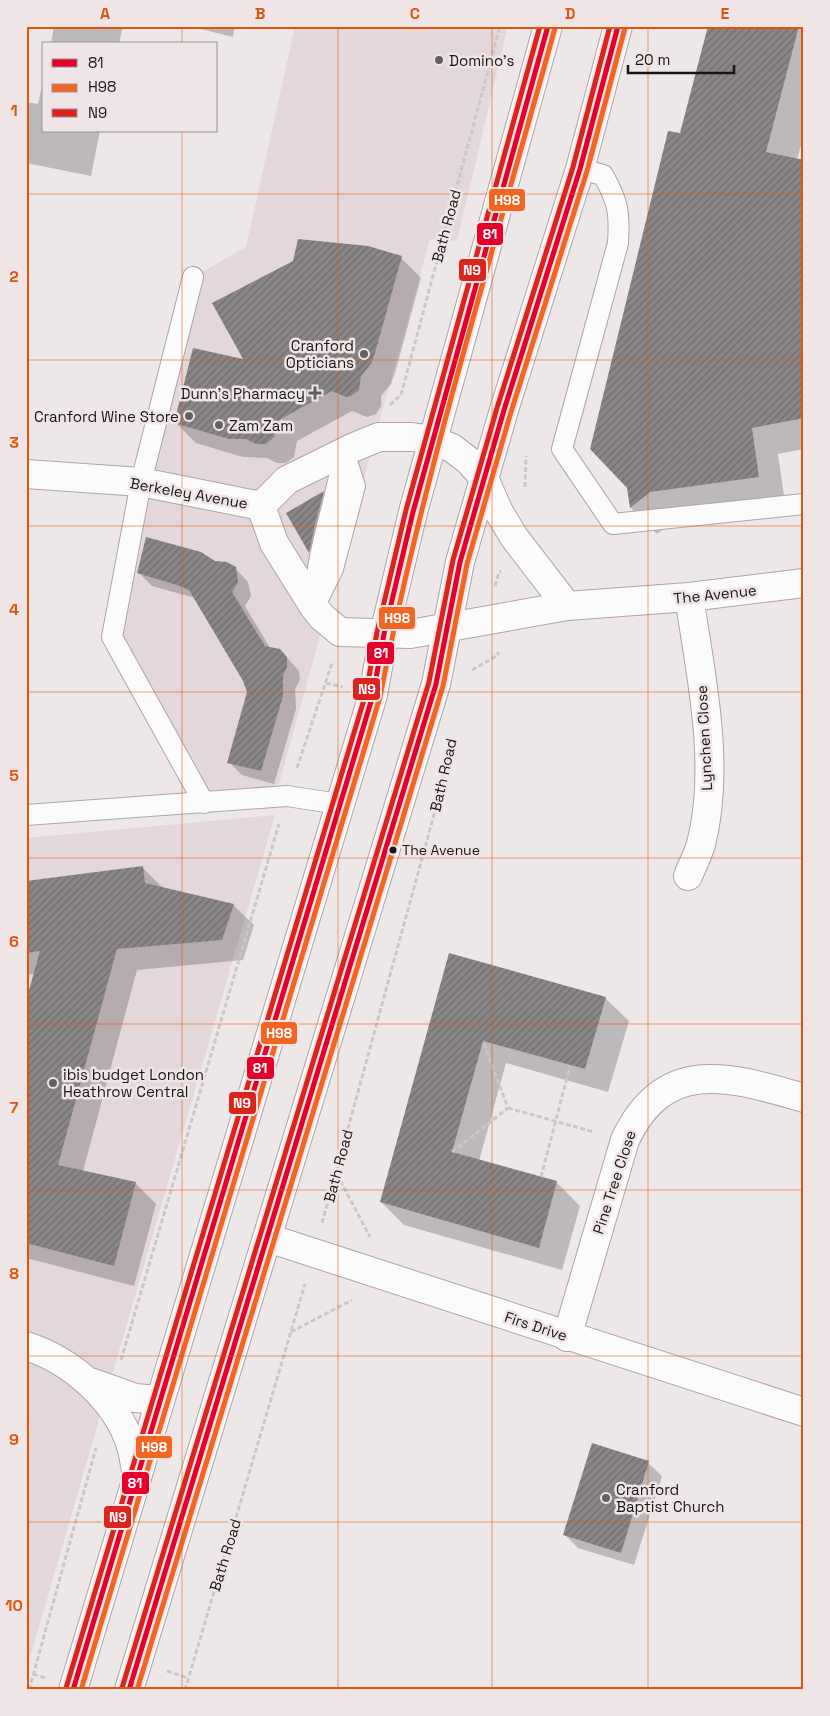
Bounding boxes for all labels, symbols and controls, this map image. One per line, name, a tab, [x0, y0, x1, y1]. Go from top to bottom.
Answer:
text: A	[100, 3, 110, 24]
text: B	[255, 3, 265, 24]
text: C	[410, 3, 420, 24]
text: D	[565, 3, 575, 24]
text: E	[721, 3, 730, 24]
legend	[42, 42, 218, 132]
scale bar	[628, 42, 734, 74]
text: 20 m	[635, 50, 670, 69]
place label: Domino's	[449, 51, 514, 70]
text: 81	[88, 53, 104, 72]
marker: Domino's	[433, 54, 445, 66]
text: H98	[88, 77, 116, 96]
text: 1	[10, 100, 18, 121]
text: N9	[88, 103, 107, 122]
street label: Bath Road	[427, 187, 465, 265]
line badge: H98	[488, 188, 526, 212]
text: H98	[494, 191, 521, 209]
line badge: 81	[476, 222, 504, 246]
text: 81	[483, 225, 497, 243]
line badge: N9	[458, 258, 487, 282]
text: N9	[463, 261, 481, 279]
text: 2	[9, 266, 19, 287]
place label: Cranford Opticians	[286, 336, 354, 372]
marker: Cranford Opticians	[358, 348, 370, 360]
place label: Dunn's Pharmacy	[180, 384, 305, 403]
marker: Dunn's Pharmacy	[309, 387, 321, 399]
place label: Cranford Wine Store	[34, 407, 179, 426]
marker: Cranford Wine Store	[183, 410, 195, 422]
place label: Zam Zam	[229, 416, 293, 435]
marker: Zam Zam	[213, 419, 225, 431]
text: 3	[9, 432, 19, 453]
street label: Berkeley Avenue	[129, 473, 250, 513]
street label: The Avenue	[672, 580, 758, 608]
text: 4	[9, 599, 19, 620]
line badge: H98	[378, 606, 416, 630]
text: H98	[384, 609, 411, 627]
line badge: 81	[366, 641, 395, 665]
text: 81	[374, 644, 388, 662]
line badge: N9	[352, 677, 381, 701]
text: N9	[358, 680, 376, 698]
street label: Lynchen Close	[692, 684, 716, 791]
street label: Bath Road	[425, 736, 461, 814]
text: 5	[9, 765, 19, 786]
place label: The Avenue	[402, 841, 480, 859]
marker: The Avenue	[388, 845, 398, 855]
text: 6	[9, 931, 19, 952]
line badge: H98	[260, 1021, 298, 1045]
text: H98	[266, 1024, 293, 1042]
line badge: 81	[246, 1056, 275, 1080]
text: 81	[253, 1059, 267, 1077]
place label: ibis budget London Heathrow Central	[63, 1065, 204, 1101]
marker: ibis budget London Heathrow Central	[47, 1077, 59, 1089]
line badge: N9	[228, 1091, 257, 1115]
text: N9	[233, 1094, 251, 1112]
text: 7	[10, 1097, 19, 1118]
street label: Bath Road	[319, 1127, 357, 1205]
street label: Pine Tree Close	[588, 1127, 640, 1236]
text: 8	[9, 1263, 19, 1284]
street label: Firs Drive	[502, 1307, 570, 1345]
text: 9	[9, 1429, 19, 1450]
line badge: H98	[135, 1435, 173, 1459]
text: H98	[141, 1438, 168, 1456]
line badge: 81	[121, 1471, 150, 1495]
text: 81	[128, 1474, 142, 1492]
place label: Cranford Baptist Church	[616, 1480, 724, 1516]
marker: Cranford Baptist Church	[600, 1492, 612, 1504]
line badge: N9	[103, 1505, 132, 1529]
text: N9	[109, 1508, 127, 1526]
street label: Bath Road	[205, 1516, 245, 1594]
text: 10	[5, 1595, 23, 1616]

